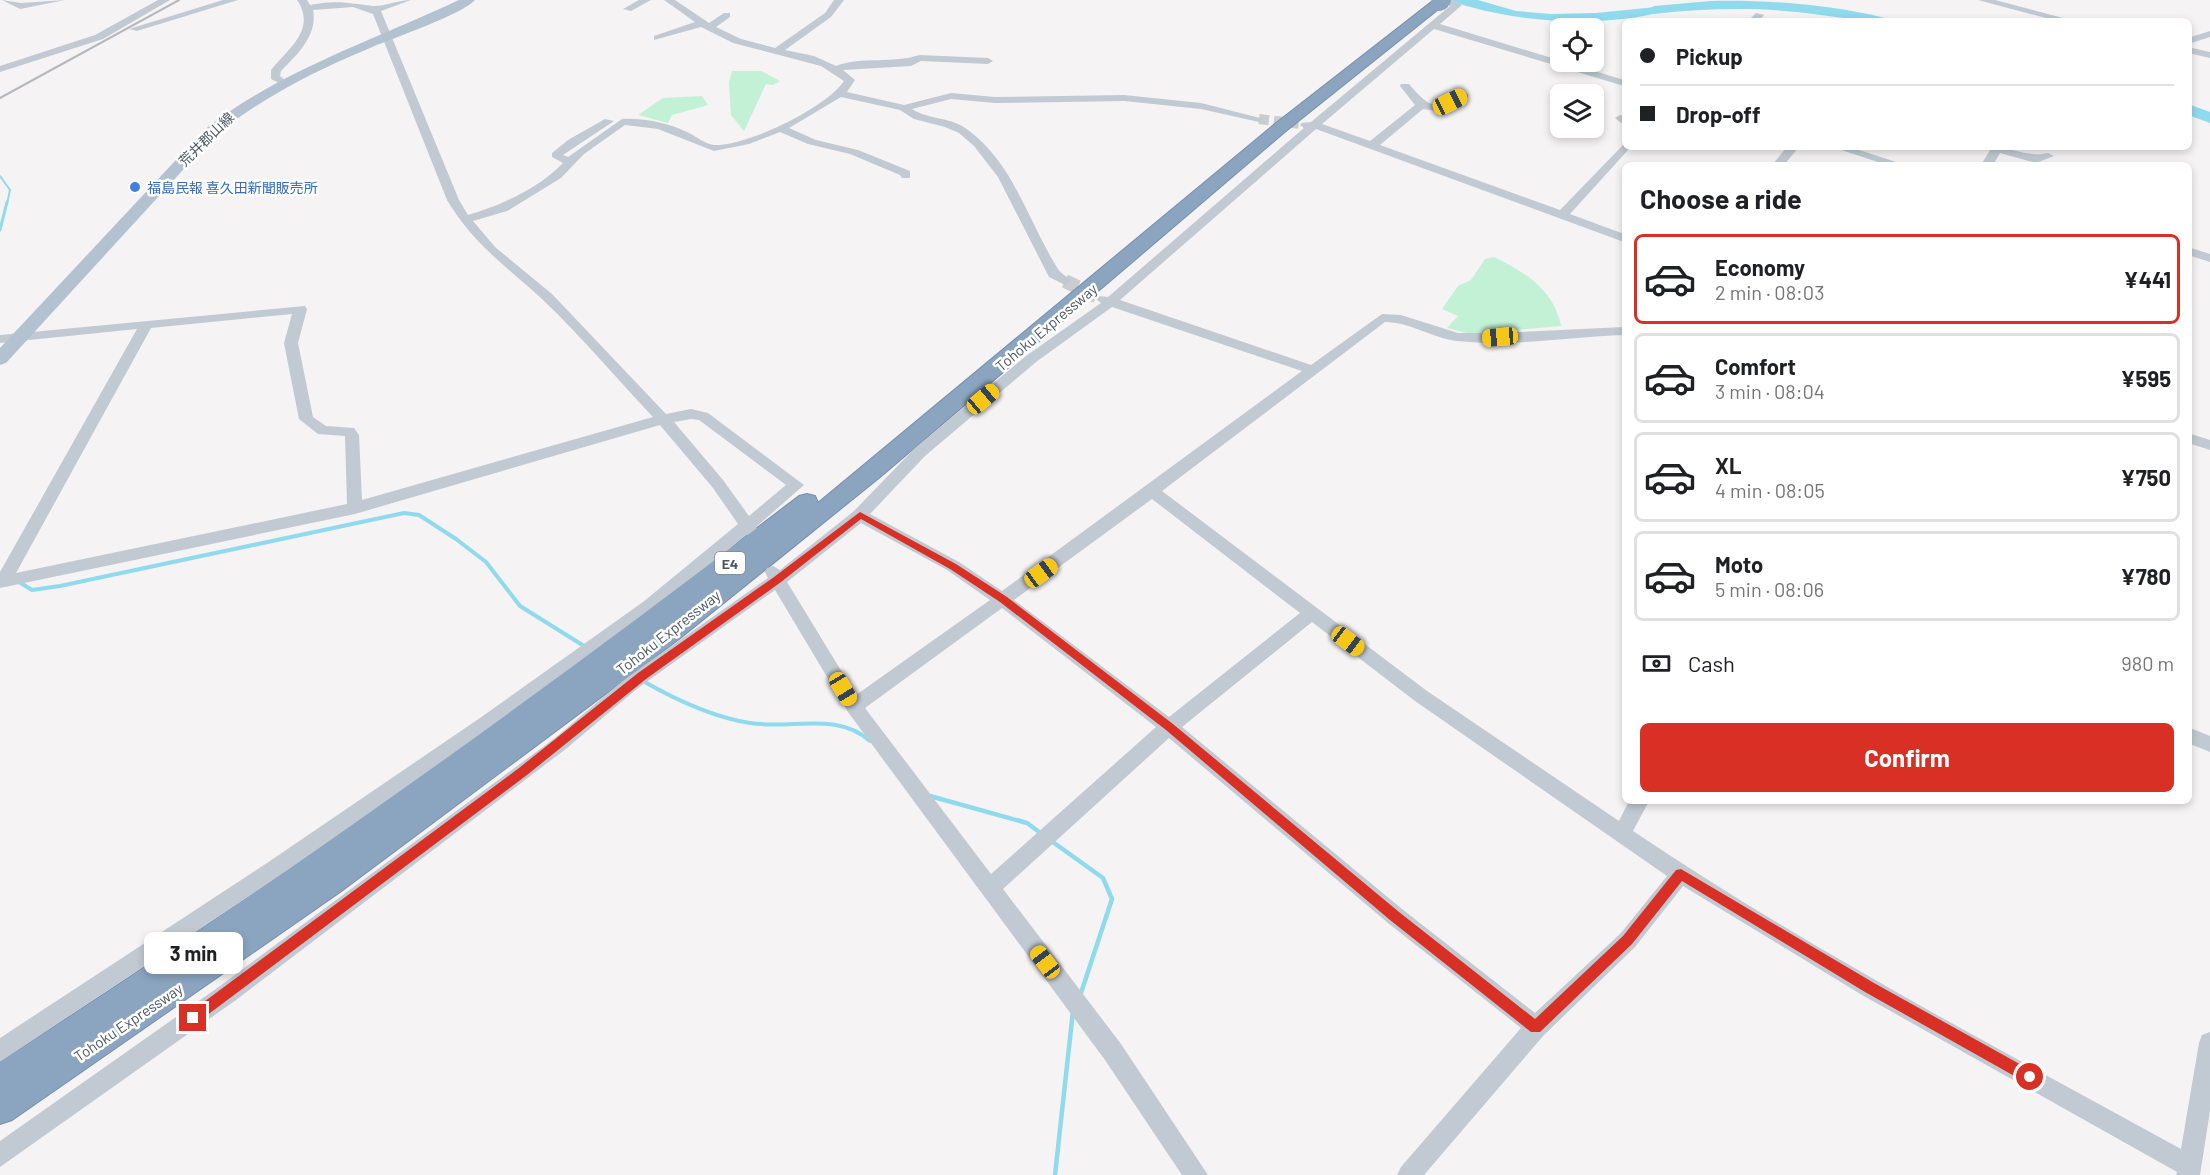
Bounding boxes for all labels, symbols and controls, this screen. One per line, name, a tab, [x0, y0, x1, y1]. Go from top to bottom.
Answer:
map controls	[1550, 18, 1604, 138]
button: locate	[1550, 18, 1604, 72]
text: Pickup	[1676, 43, 1743, 69]
button: layers	[1550, 84, 1604, 138]
car	[1430, 86, 1470, 118]
text: Drop-off	[1676, 101, 1760, 127]
street label: 荒井郡山線	[175, 109, 237, 169]
place label: 福島民報 喜久田新聞販売所	[147, 179, 318, 196]
marker: 福島民報 喜久田新聞販売所	[128, 180, 142, 194]
text: Choose a ride	[1640, 182, 1802, 214]
icon: car	[1643, 252, 1697, 306]
text: Economy	[1715, 254, 1805, 280]
text: ¥441	[2124, 266, 2171, 292]
street label: Tohoku Expressway	[992, 279, 1100, 375]
text: 2 min · 08:03	[1715, 280, 1824, 304]
car	[1481, 326, 1519, 348]
icon: car	[1643, 351, 1697, 405]
text: Comfort	[1715, 353, 1796, 379]
text: ¥595	[2121, 365, 2171, 391]
text: 3 min · 08:04	[1715, 379, 1825, 403]
car	[963, 381, 1003, 417]
icon: car	[1643, 450, 1697, 504]
text: XL	[1715, 452, 1741, 478]
text: ¥750	[2121, 464, 2171, 490]
text: 4 min · 08:05	[1715, 478, 1825, 502]
icon: car	[1643, 549, 1697, 603]
text: Moto	[1715, 551, 1763, 577]
road number: E4	[715, 552, 745, 574]
car	[1021, 555, 1061, 591]
text: ¥780	[2121, 563, 2171, 589]
text: 5 min · 08:06	[1715, 577, 1824, 601]
street label: Tohoku Expressway	[612, 586, 724, 678]
car	[1328, 623, 1368, 659]
icon: cash	[1640, 647, 1673, 680]
text: Cash	[1688, 650, 1735, 676]
text: 980 m	[2121, 651, 2174, 675]
car	[826, 669, 860, 709]
button: Confirm	[1640, 723, 2174, 792]
callout: 3 min	[144, 931, 242, 973]
text: 3 min	[170, 941, 217, 965]
car	[1027, 942, 1063, 982]
street label: Tohoku Expressway	[70, 979, 186, 1065]
route end	[179, 1004, 206, 1031]
route start	[2016, 1063, 2043, 1090]

